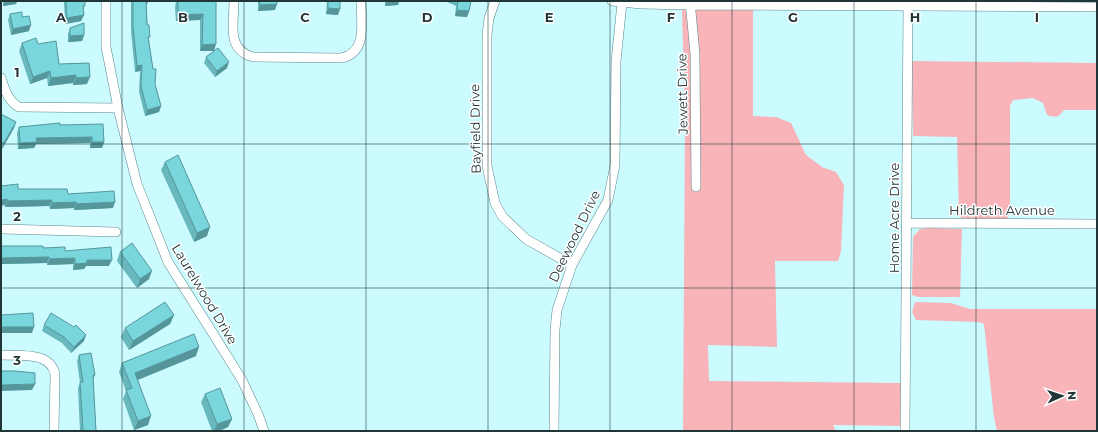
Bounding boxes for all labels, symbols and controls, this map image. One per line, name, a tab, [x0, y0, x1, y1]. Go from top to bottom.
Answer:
text: A	[55, 9, 67, 25]
text: B	[178, 9, 188, 25]
text: C	[300, 9, 310, 25]
text: D	[422, 9, 433, 25]
text: E	[545, 9, 554, 25]
text: F	[667, 9, 675, 25]
text: G	[788, 9, 798, 25]
text: H	[910, 9, 920, 25]
text: I	[1035, 9, 1039, 25]
street label: Jewett Drive	[673, 53, 691, 136]
text: 1	[14, 64, 20, 80]
street label: Bayfield Drive	[466, 84, 484, 174]
street label: Home Acre Drive	[886, 163, 902, 273]
street label: Deewood Drive	[545, 187, 603, 285]
street label: Hildreth Avenue	[949, 202, 1055, 218]
text: 2	[13, 208, 21, 224]
street label: Laurelwood Drive	[169, 241, 241, 347]
text: 3	[12, 352, 21, 368]
north arrow	[1042, 376, 1082, 416]
text: N	[1065, 391, 1079, 400]

